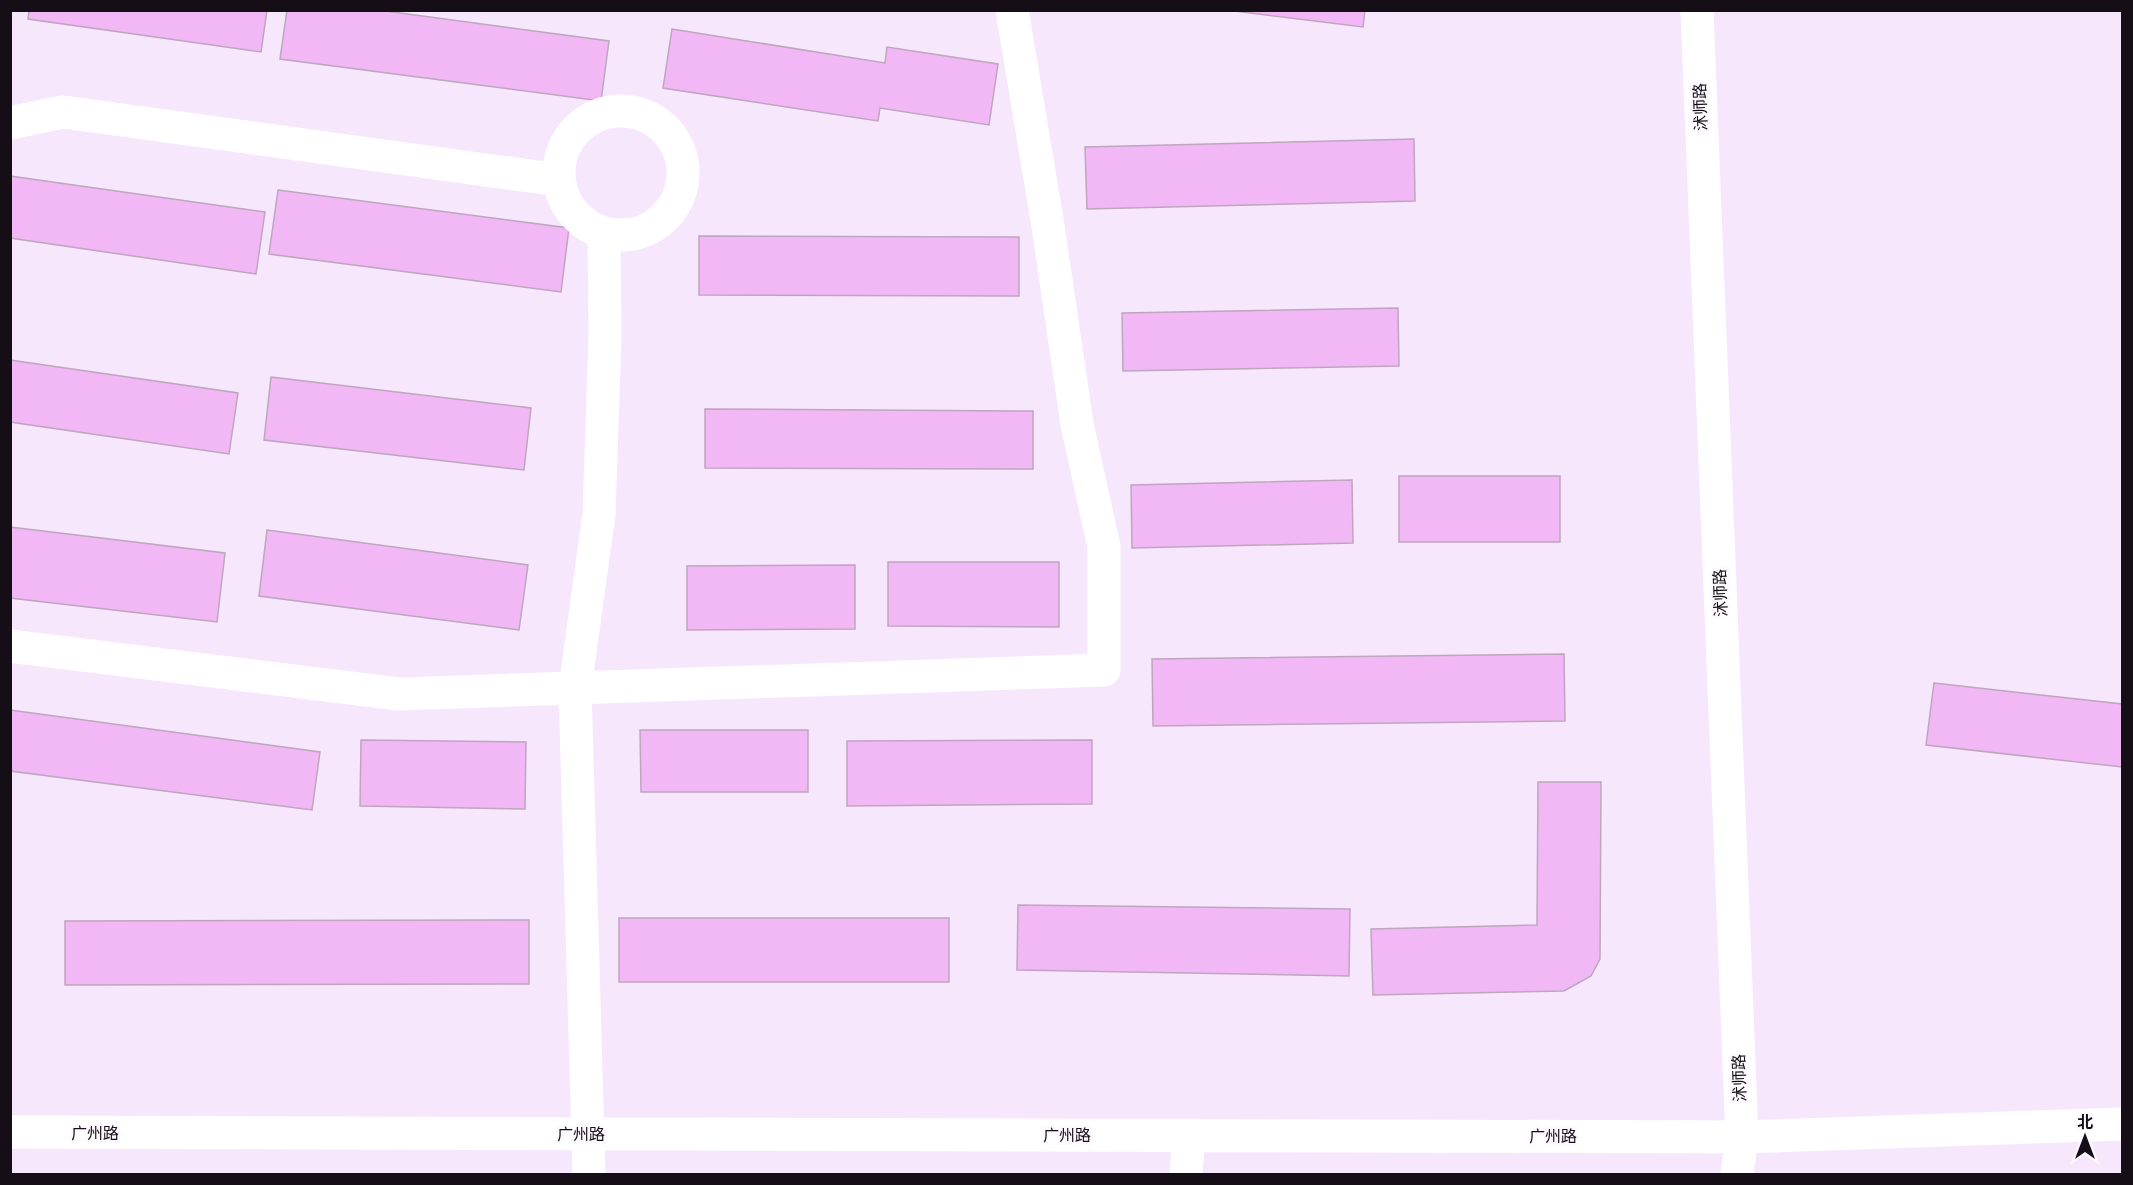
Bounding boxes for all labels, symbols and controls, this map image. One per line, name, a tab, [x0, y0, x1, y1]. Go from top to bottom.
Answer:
street label: 沭师路	[1689, 83, 1711, 131]
street label: 沭师路	[1709, 569, 1731, 617]
street label: 沭师路	[1728, 1054, 1750, 1102]
north arrow	[2055, 1107, 2115, 1167]
text: 北	[2077, 1112, 2093, 1132]
street label: 广州路	[71, 1123, 119, 1143]
street label: 广州路	[557, 1124, 605, 1144]
street label: 广州路	[1043, 1125, 1091, 1145]
street label: 广州路	[1529, 1126, 1577, 1146]

